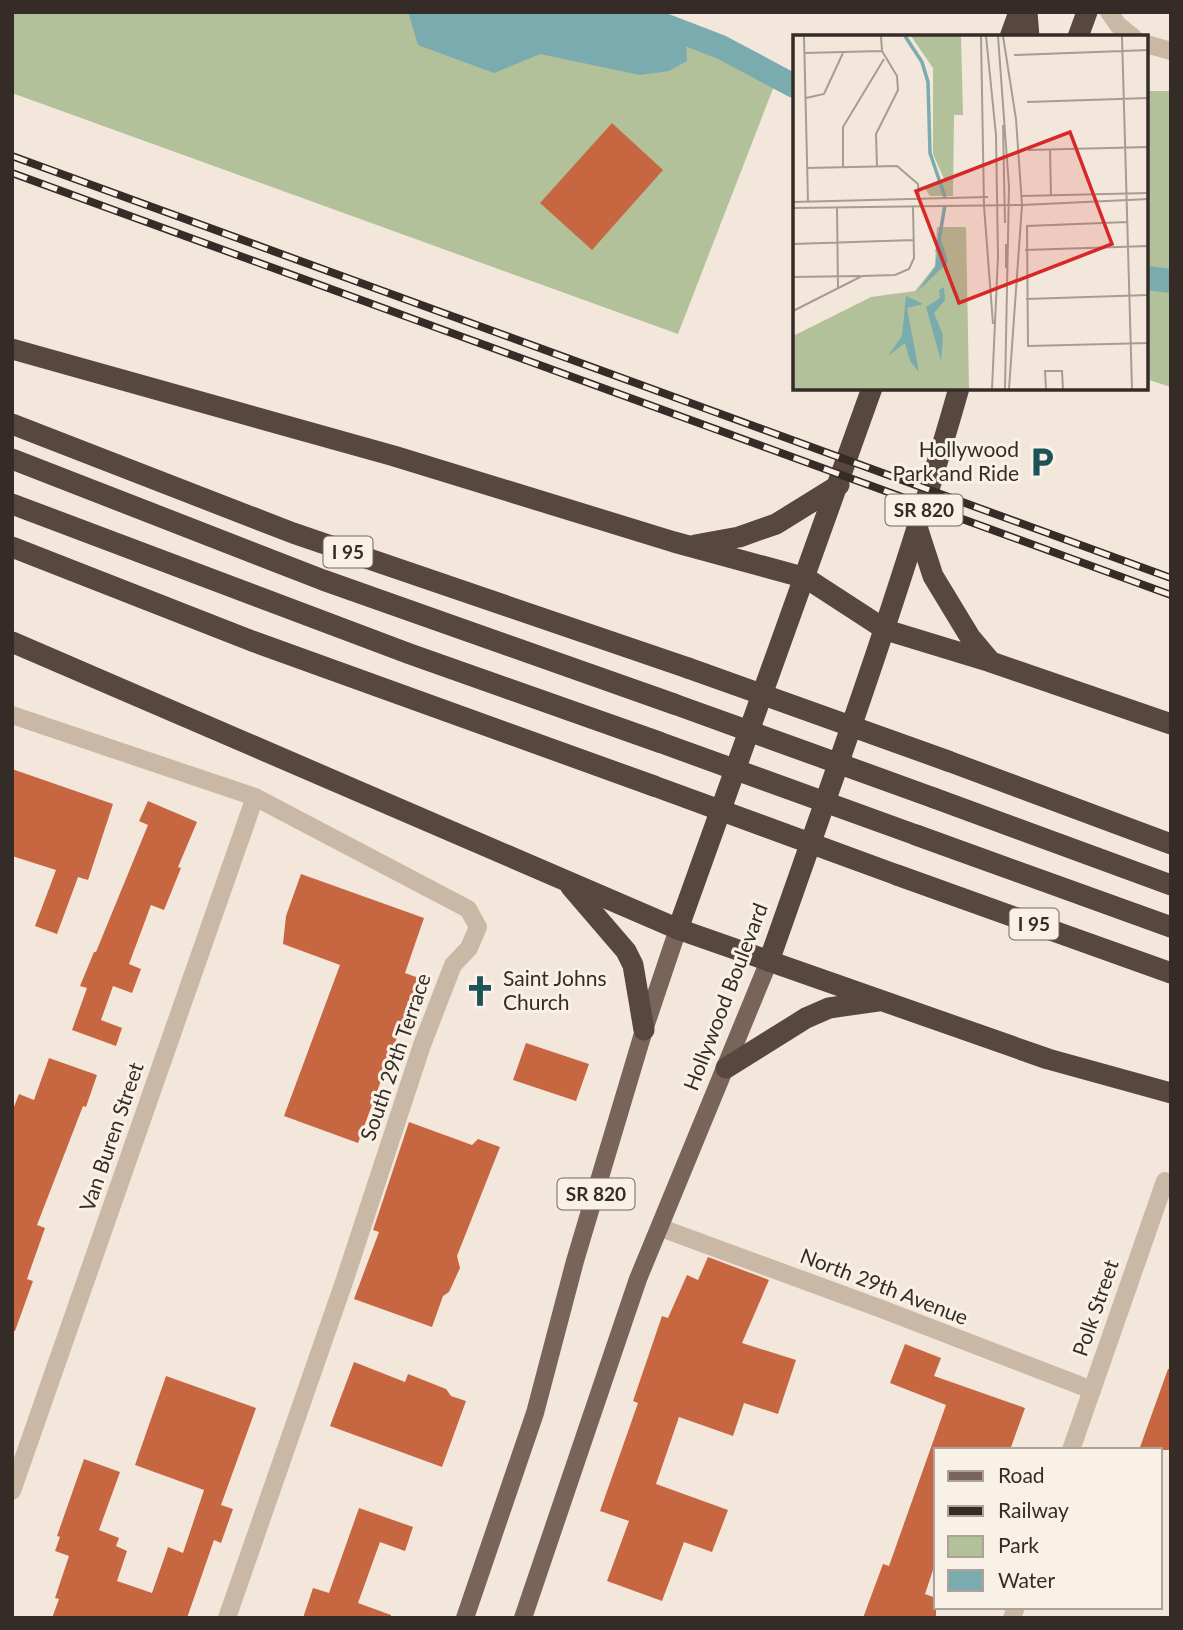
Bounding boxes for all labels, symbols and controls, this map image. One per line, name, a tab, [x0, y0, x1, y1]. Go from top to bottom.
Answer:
inset map	[793, 35, 1148, 390]
place label: Hollywood Park and Ride	[892, 436, 1019, 485]
parking icon: Hollywood Park and Ride	[1025, 445, 1059, 479]
road number: SR 820	[886, 495, 962, 526]
road number: I 95	[324, 537, 372, 568]
street label: Hollywood Boulevard	[677, 899, 772, 1094]
road number: I 95	[1010, 908, 1058, 940]
place label: Saint Johns Church	[503, 965, 607, 1014]
street label: South 29th Terrace	[354, 970, 435, 1143]
church icon: Saint Johns Church	[463, 974, 497, 1008]
street label: Van Buren Street	[73, 1058, 148, 1214]
road number: SR 820	[558, 1178, 634, 1210]
street label: North 29th Avenue	[797, 1242, 972, 1329]
street label: Polk Street	[1066, 1256, 1123, 1359]
legend	[934, 1448, 1162, 1609]
text: Road	[998, 1462, 1045, 1487]
text: Railway	[998, 1497, 1069, 1522]
text: Park	[998, 1532, 1039, 1557]
text: Water	[998, 1567, 1055, 1592]

